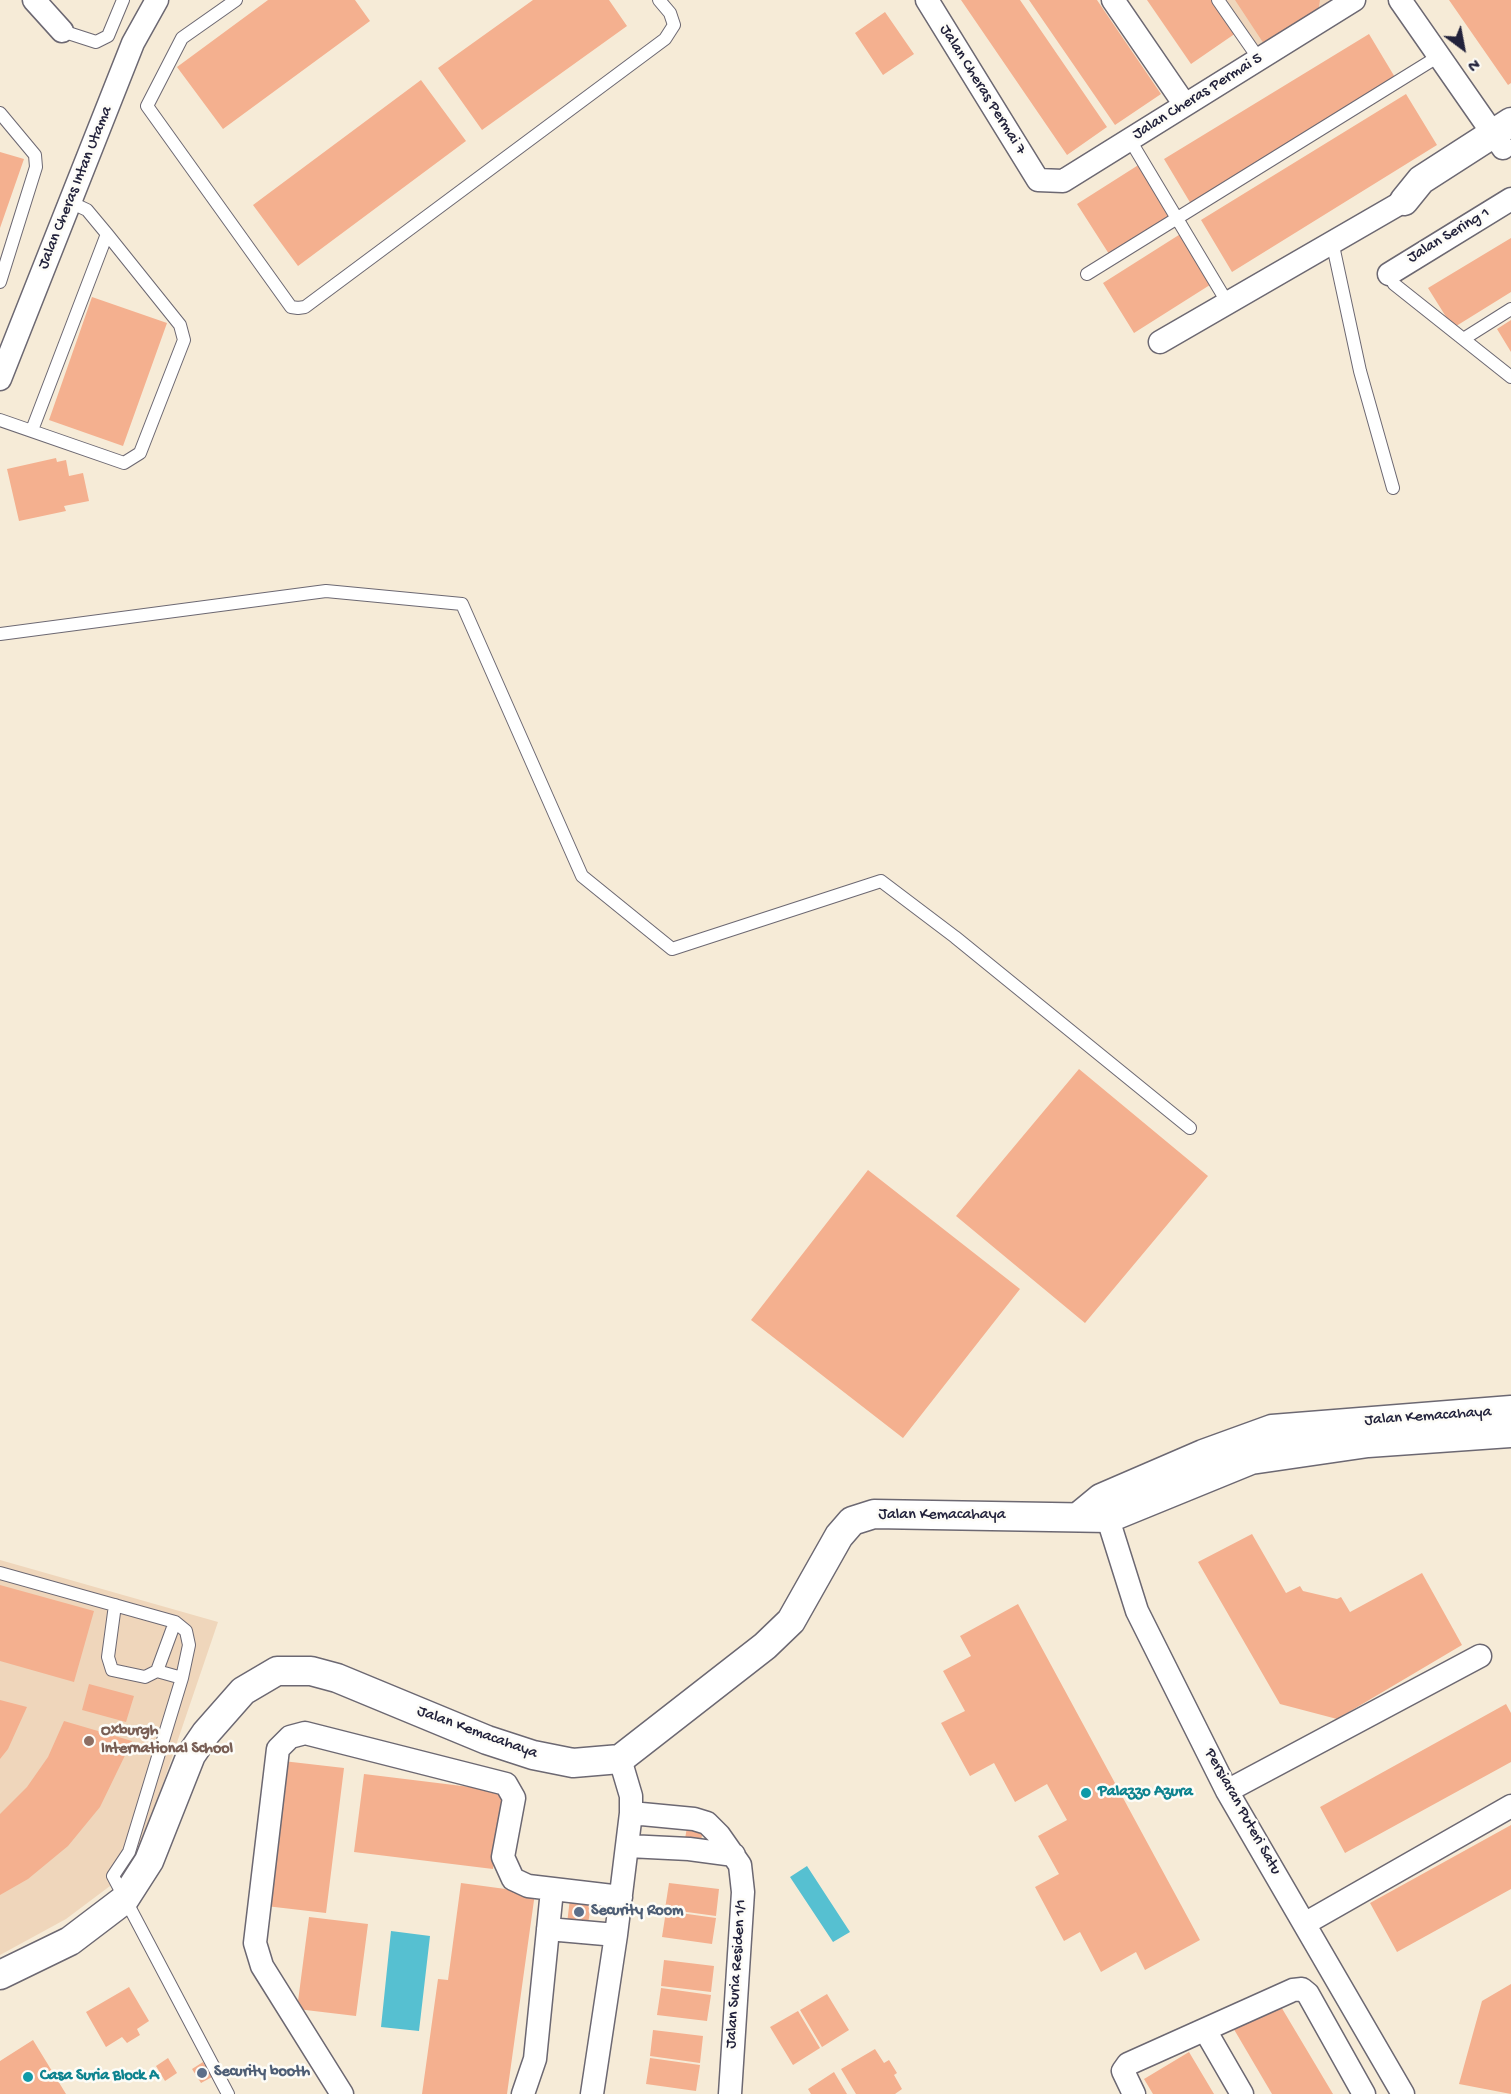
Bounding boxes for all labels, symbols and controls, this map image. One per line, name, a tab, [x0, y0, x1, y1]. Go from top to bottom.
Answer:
north arrow	[1433, 18, 1493, 78]
street label: Jalan Cheras Permai 7	[934, 22, 1030, 158]
street label: Jalan Cheras Permai 5	[1129, 49, 1267, 145]
text: N	[1463, 53, 1482, 75]
street label: Jalan Cheras Intan Utama	[34, 104, 118, 272]
street label: Jalan Sering 1	[1404, 204, 1494, 268]
street label: Jalan Kemacahaya	[1364, 1403, 1492, 1431]
street label: Jalan Kemacahaya	[878, 1506, 1006, 1526]
street label: Jalan Kemacahaya	[414, 1702, 540, 1764]
place label: Oxburgh International School	[101, 1722, 233, 1760]
marker: Oxburgh International School	[82, 1734, 96, 1748]
street label: Persiaran Puteri Satu	[1199, 1746, 1285, 1878]
place label: Palazzo Azura	[1098, 1783, 1193, 1803]
marker: Palazzo Azura	[1079, 1786, 1093, 1800]
street label: Jalan Suria Residen 1/1	[722, 1899, 752, 2049]
place label: Security Room	[591, 1902, 683, 1922]
marker: Security Room	[572, 1905, 586, 1919]
place label: Security booth	[214, 2063, 310, 2083]
marker: Security booth	[195, 2066, 209, 2080]
place label: Casa Suria Block A	[40, 2067, 159, 2087]
marker: Casa Suria Block A	[21, 2070, 35, 2084]

